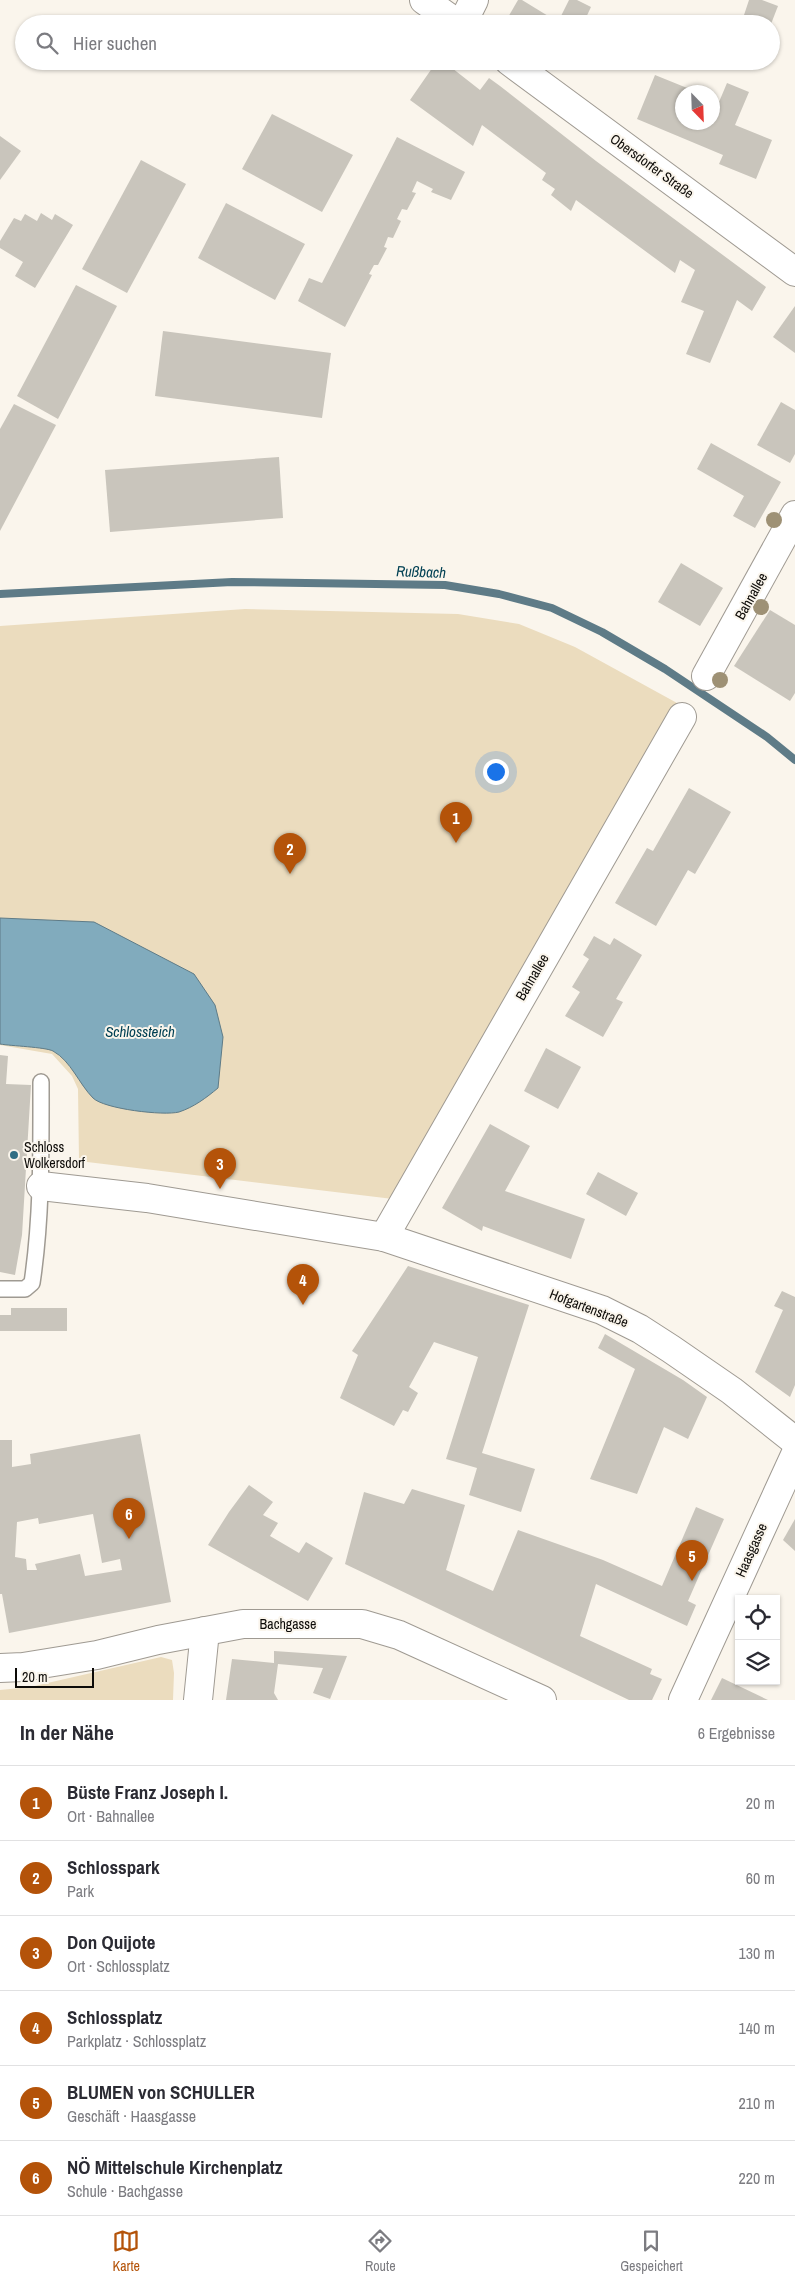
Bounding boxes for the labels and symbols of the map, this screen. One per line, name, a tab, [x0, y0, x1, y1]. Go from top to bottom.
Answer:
north arrow	[675, 85, 720, 130]
street label: Obersdorfer Straße	[607, 130, 697, 202]
water label: Rußbach	[396, 560, 446, 583]
street label: Bahnallee	[731, 569, 771, 623]
your location	[483, 759, 509, 785]
pin: 1	[440, 802, 472, 843]
pin: 2	[274, 833, 306, 874]
street label: Bahnallee	[511, 950, 553, 1004]
water label: Schlossteich	[105, 1021, 175, 1042]
place label: Schloss Wolkersdorf	[24, 1138, 86, 1172]
pin: 3	[204, 1148, 236, 1189]
marker: Schloss Wolkersdorf	[8, 1149, 20, 1161]
pin: 4	[287, 1264, 319, 1305]
street label: Hofgartenstraße	[547, 1285, 631, 1331]
pin: 6	[113, 1498, 145, 1539]
street label: Haasgasse	[731, 1520, 771, 1580]
pin: 5	[676, 1540, 708, 1581]
street label: Bachgasse	[260, 1615, 316, 1633]
scale bar	[15, 1665, 94, 1688]

